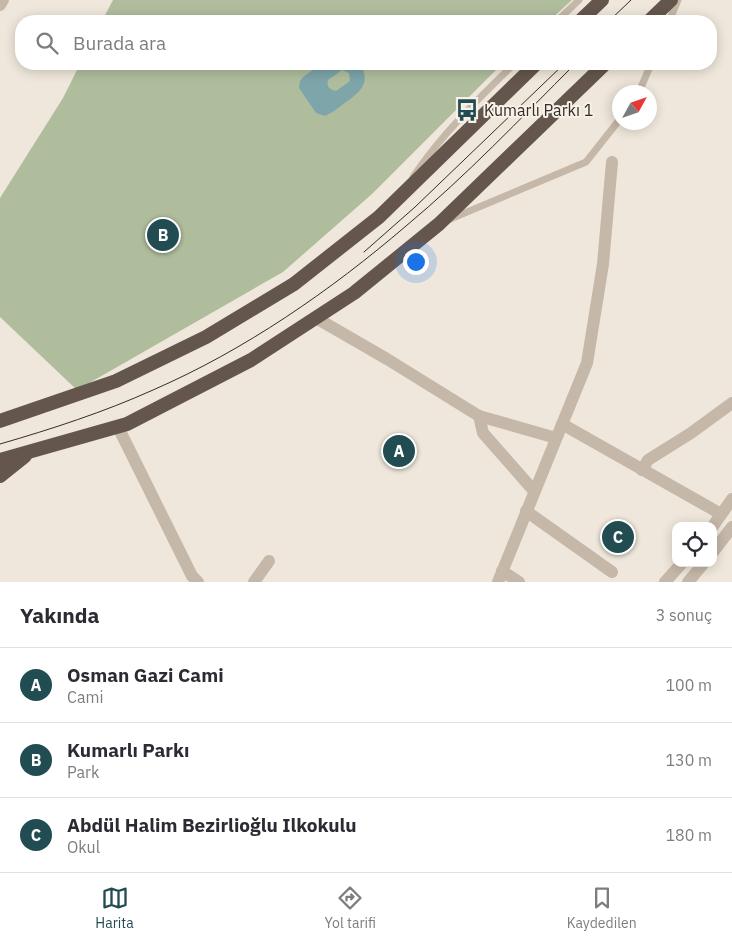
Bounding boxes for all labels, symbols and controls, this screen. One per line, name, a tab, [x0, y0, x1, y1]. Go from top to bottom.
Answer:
search box	[15, 15, 717, 70]
icon: search	[33, 29, 61, 57]
text: Burada ara	[73, 31, 166, 55]
north arrow	[612, 85, 657, 130]
bus stop icon: Kumarlı Parkı 1	[454, 97, 480, 123]
place label: Kumarlı Parkı 1	[484, 100, 593, 120]
pin: B	[147, 216, 179, 254]
your location	[403, 249, 429, 275]
pin: A	[383, 432, 415, 470]
pin: C	[602, 518, 634, 556]
map controls	[672, 522, 717, 567]
button: locate	[672, 522, 717, 567]
text: Yakında	[20, 601, 100, 629]
text: 3 sonuç	[656, 605, 712, 625]
text: Osman Gazi Cami	[67, 663, 224, 687]
text: A	[31, 675, 41, 695]
text: 100 m	[665, 675, 712, 695]
text: Cami	[67, 687, 103, 707]
text: Kumarlı Parkı	[67, 738, 189, 762]
text: B	[31, 750, 41, 770]
text: 130 m	[665, 750, 712, 770]
text: Park	[67, 762, 99, 782]
text: Abdül Halim Bezirlioğlu Ilkokulu	[67, 813, 357, 837]
text: C	[31, 825, 41, 845]
text: 180 m	[665, 825, 712, 845]
text: Okul	[67, 837, 100, 857]
tab: Harita	[95, 884, 134, 932]
tab: Yol tarifi	[324, 884, 376, 932]
tab: Kaydedilen	[567, 884, 637, 932]

